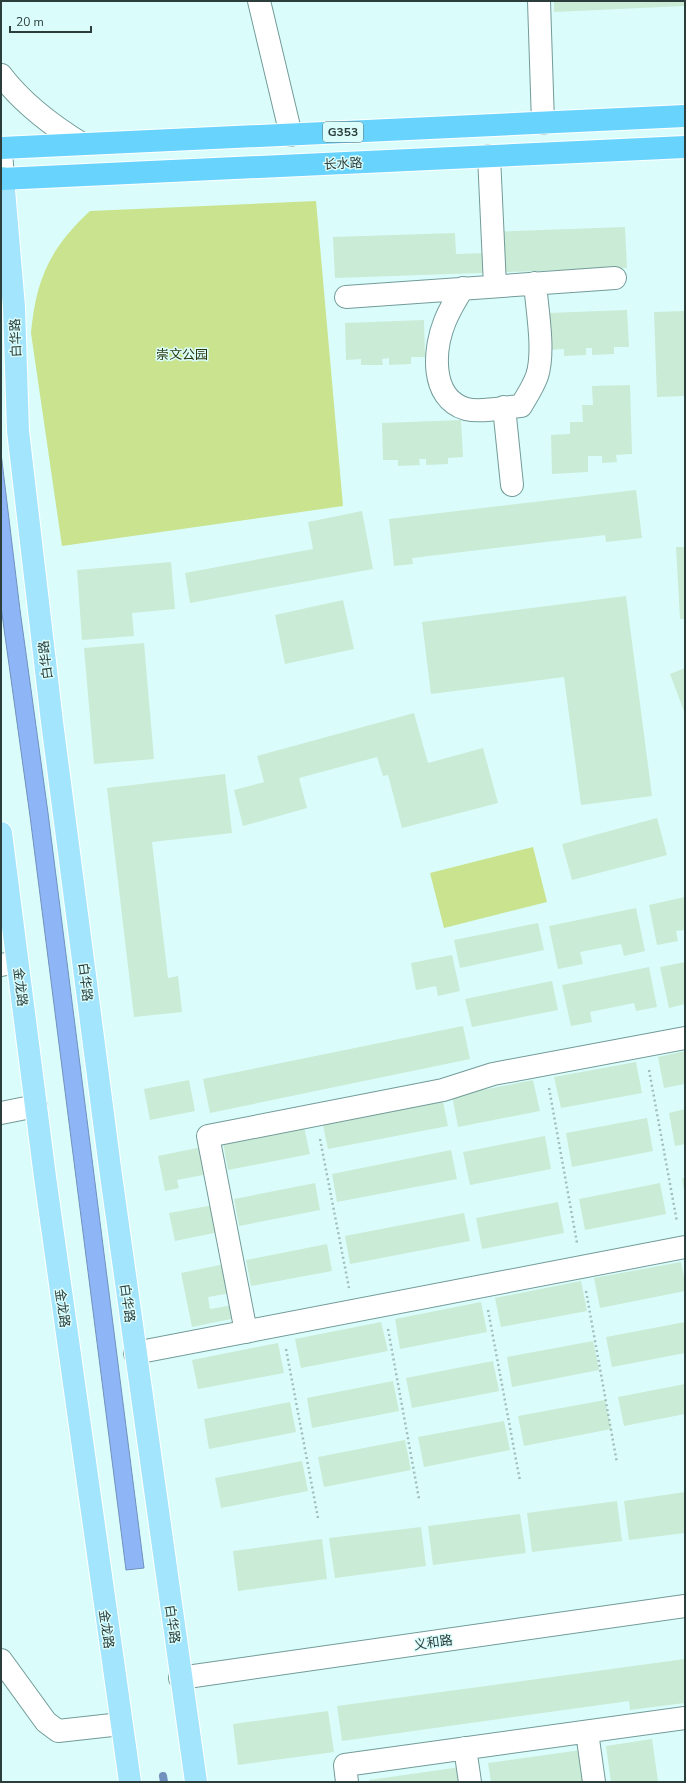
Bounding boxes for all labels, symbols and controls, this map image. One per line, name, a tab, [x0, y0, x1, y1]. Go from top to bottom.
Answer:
scale bar	[10, 8, 91, 34]
text: 20 m	[16, 14, 44, 30]
road number: G353	[323, 122, 363, 142]
street label: 长水路	[323, 154, 363, 174]
street label: 白华路	[6, 318, 26, 358]
park label: 崇文公园	[156, 346, 208, 364]
street label: 白华路	[35, 639, 57, 680]
street label: 白华路	[74, 962, 96, 1003]
street label: 金龙路	[9, 967, 31, 1008]
street label: 白华路	[115, 1283, 139, 1324]
street label: 金龙路	[50, 1288, 74, 1329]
street label: 白华路	[160, 1604, 184, 1645]
street label: 金龙路	[94, 1609, 118, 1650]
street label: 义和路	[413, 1631, 454, 1655]

